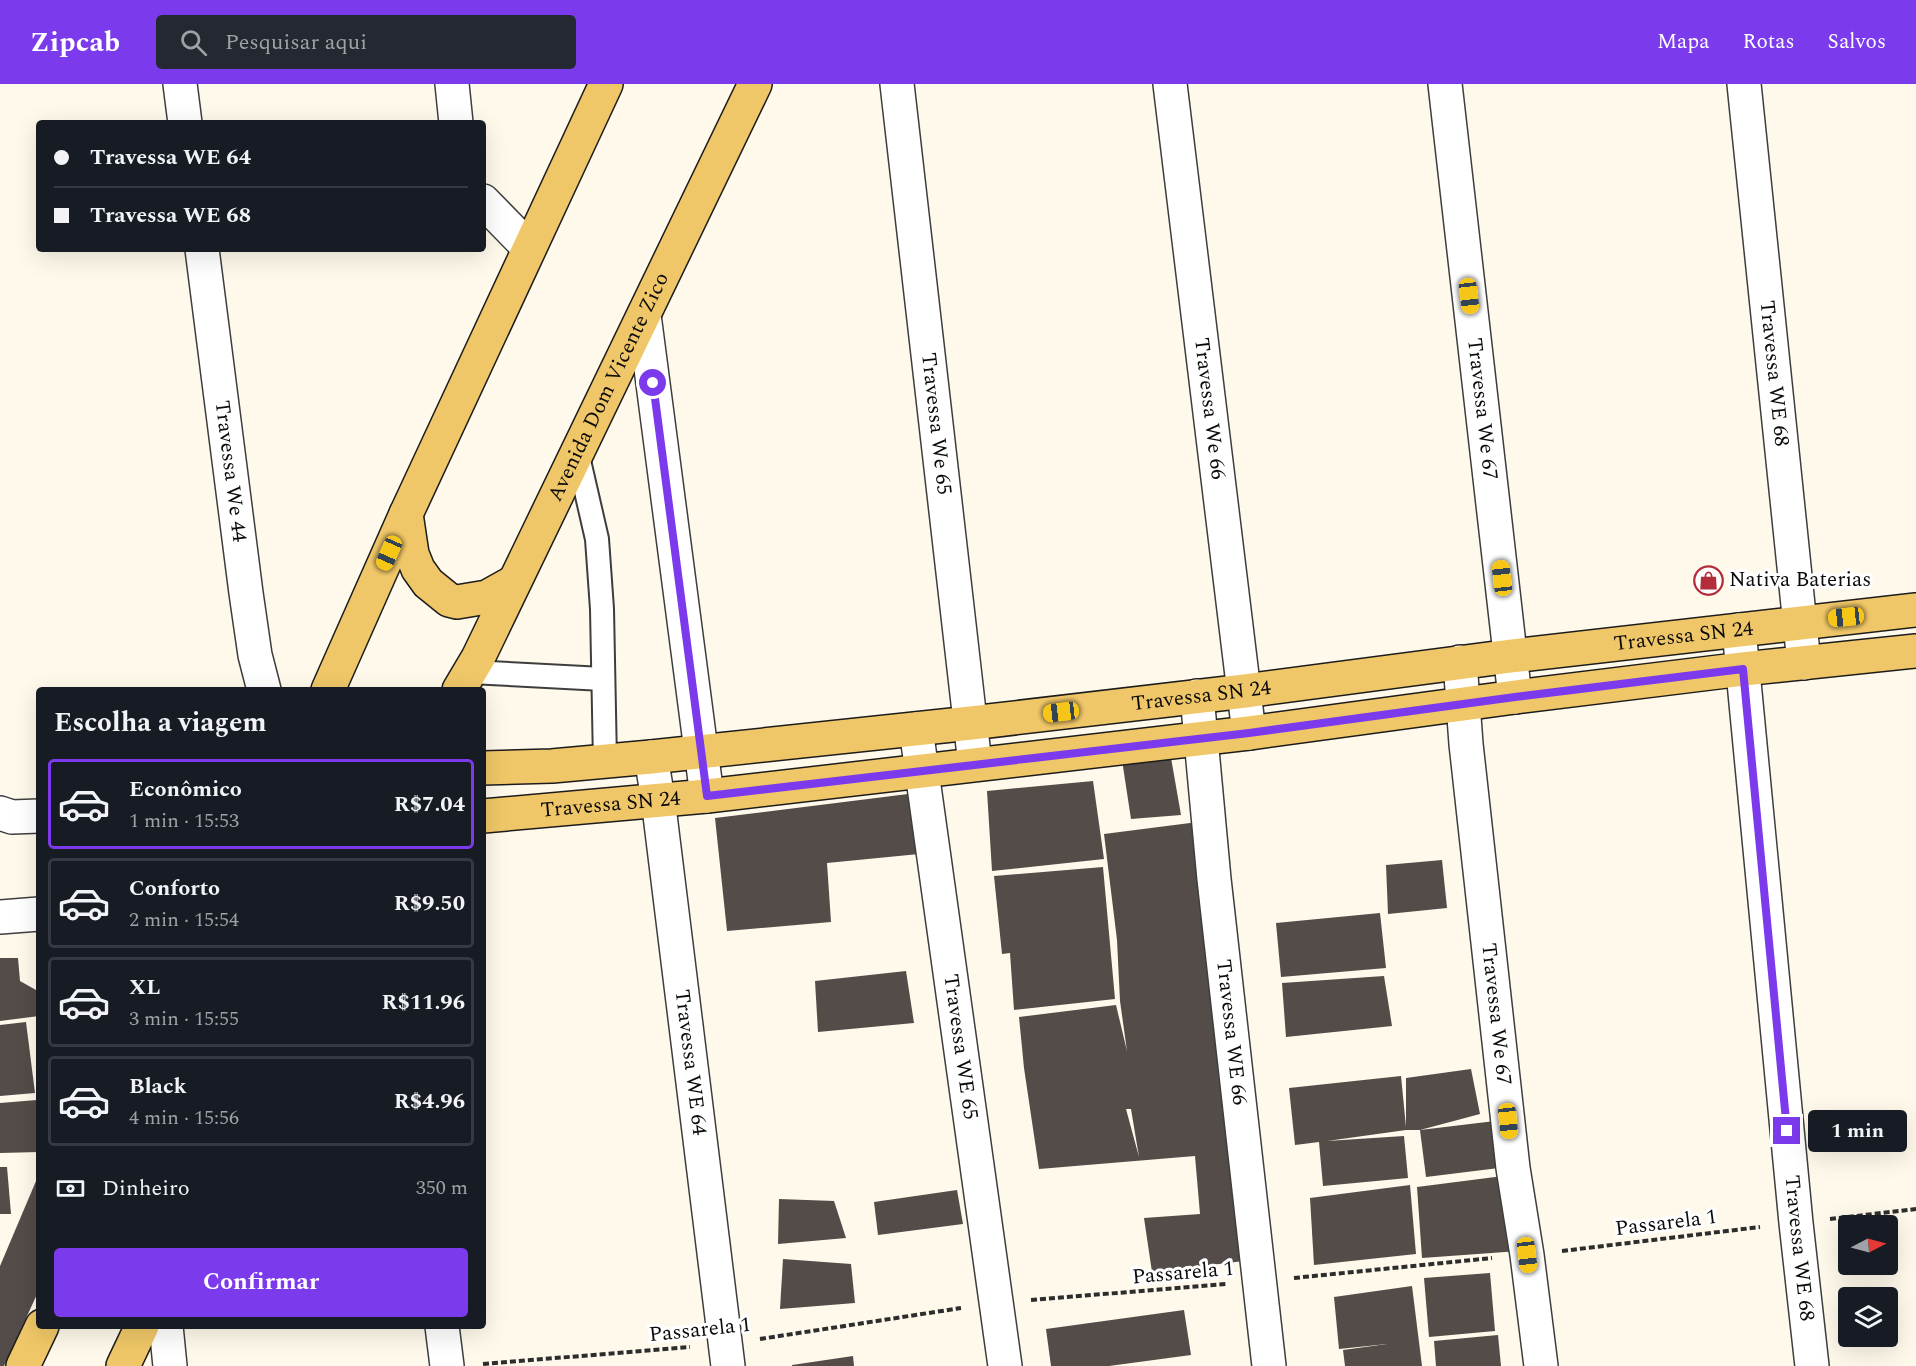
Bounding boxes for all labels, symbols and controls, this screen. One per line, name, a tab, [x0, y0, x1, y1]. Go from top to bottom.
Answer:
search box	[156, 15, 576, 69]
text: Zipcab	[30, 21, 120, 64]
icon: search	[177, 26, 210, 59]
text: Pesquisar aqui	[225, 26, 367, 59]
text: Mapa	[1657, 26, 1710, 58]
text: Rotas	[1743, 26, 1795, 58]
text: Salvos	[1828, 26, 1886, 58]
text: Travessa WE 64	[90, 141, 251, 174]
text: Travessa WE 68	[90, 199, 251, 232]
street label: Avenida Dom Vicente Zico	[540, 267, 678, 507]
car	[1458, 277, 1480, 315]
street label: Travessa WE 68	[1751, 299, 1797, 448]
street label: Travessa We 66	[1185, 336, 1234, 481]
street label: Travessa We 67	[1458, 336, 1506, 482]
street label: Travessa We 65	[912, 351, 960, 496]
route start	[639, 369, 666, 396]
street label: Travessa We 44	[205, 398, 255, 545]
car	[373, 533, 405, 573]
car	[1491, 559, 1513, 597]
shop icon: Nativa Baterias	[1692, 564, 1724, 596]
place label: Nativa Baterias	[1729, 564, 1871, 596]
car	[1827, 606, 1865, 628]
street label: Travessa SN 24	[1612, 613, 1756, 660]
street label: Travessa SN 24	[1130, 672, 1273, 720]
car	[1042, 701, 1080, 723]
text: Escolha a viagem	[54, 702, 267, 744]
text: Econômico	[129, 773, 242, 806]
icon: car	[57, 777, 111, 831]
street label: Travessa SN 24	[539, 782, 682, 827]
text: R$7.04	[394, 788, 465, 821]
text: 1 min · 15:53	[129, 806, 239, 836]
text: Conforto	[129, 872, 220, 905]
icon: car	[57, 876, 111, 930]
text: R$9.50	[394, 887, 465, 920]
text: 2 min · 15:54	[129, 905, 239, 935]
street label: Travessa We 67	[1472, 941, 1520, 1087]
street label: Travessa WE 66	[1207, 958, 1255, 1107]
text: XL	[129, 971, 160, 1004]
street label: Travessa WE 65	[934, 972, 986, 1122]
icon: car	[57, 975, 111, 1029]
text: R$11.96	[381, 986, 465, 1019]
street label: Travessa WE 64	[666, 988, 715, 1138]
text: 3 min · 15:55	[129, 1004, 239, 1034]
text: Black	[129, 1070, 187, 1103]
icon: car	[57, 1074, 111, 1128]
text: R$4.96	[394, 1085, 465, 1118]
car	[1497, 1102, 1519, 1140]
text: 4 min · 15:56	[129, 1103, 239, 1133]
callout: 1 min	[1808, 1110, 1907, 1152]
text: 1 min	[1831, 1116, 1884, 1146]
route end	[1773, 1117, 1800, 1144]
icon: cash	[54, 1172, 87, 1205]
text: Dinheiro	[102, 1172, 190, 1205]
text: 350 m	[416, 1173, 468, 1203]
street label: Travessa WE 68	[1775, 1174, 1823, 1323]
street label: Passarela 1	[1613, 1201, 1719, 1245]
north arrow	[1838, 1215, 1898, 1275]
map controls	[1838, 1215, 1898, 1347]
car	[1516, 1236, 1538, 1274]
button: Confirmar	[54, 1248, 468, 1317]
street label: Passarela 1	[1131, 1253, 1235, 1293]
button: layers	[1838, 1287, 1898, 1347]
street label: Passarela 1	[648, 1309, 752, 1351]

